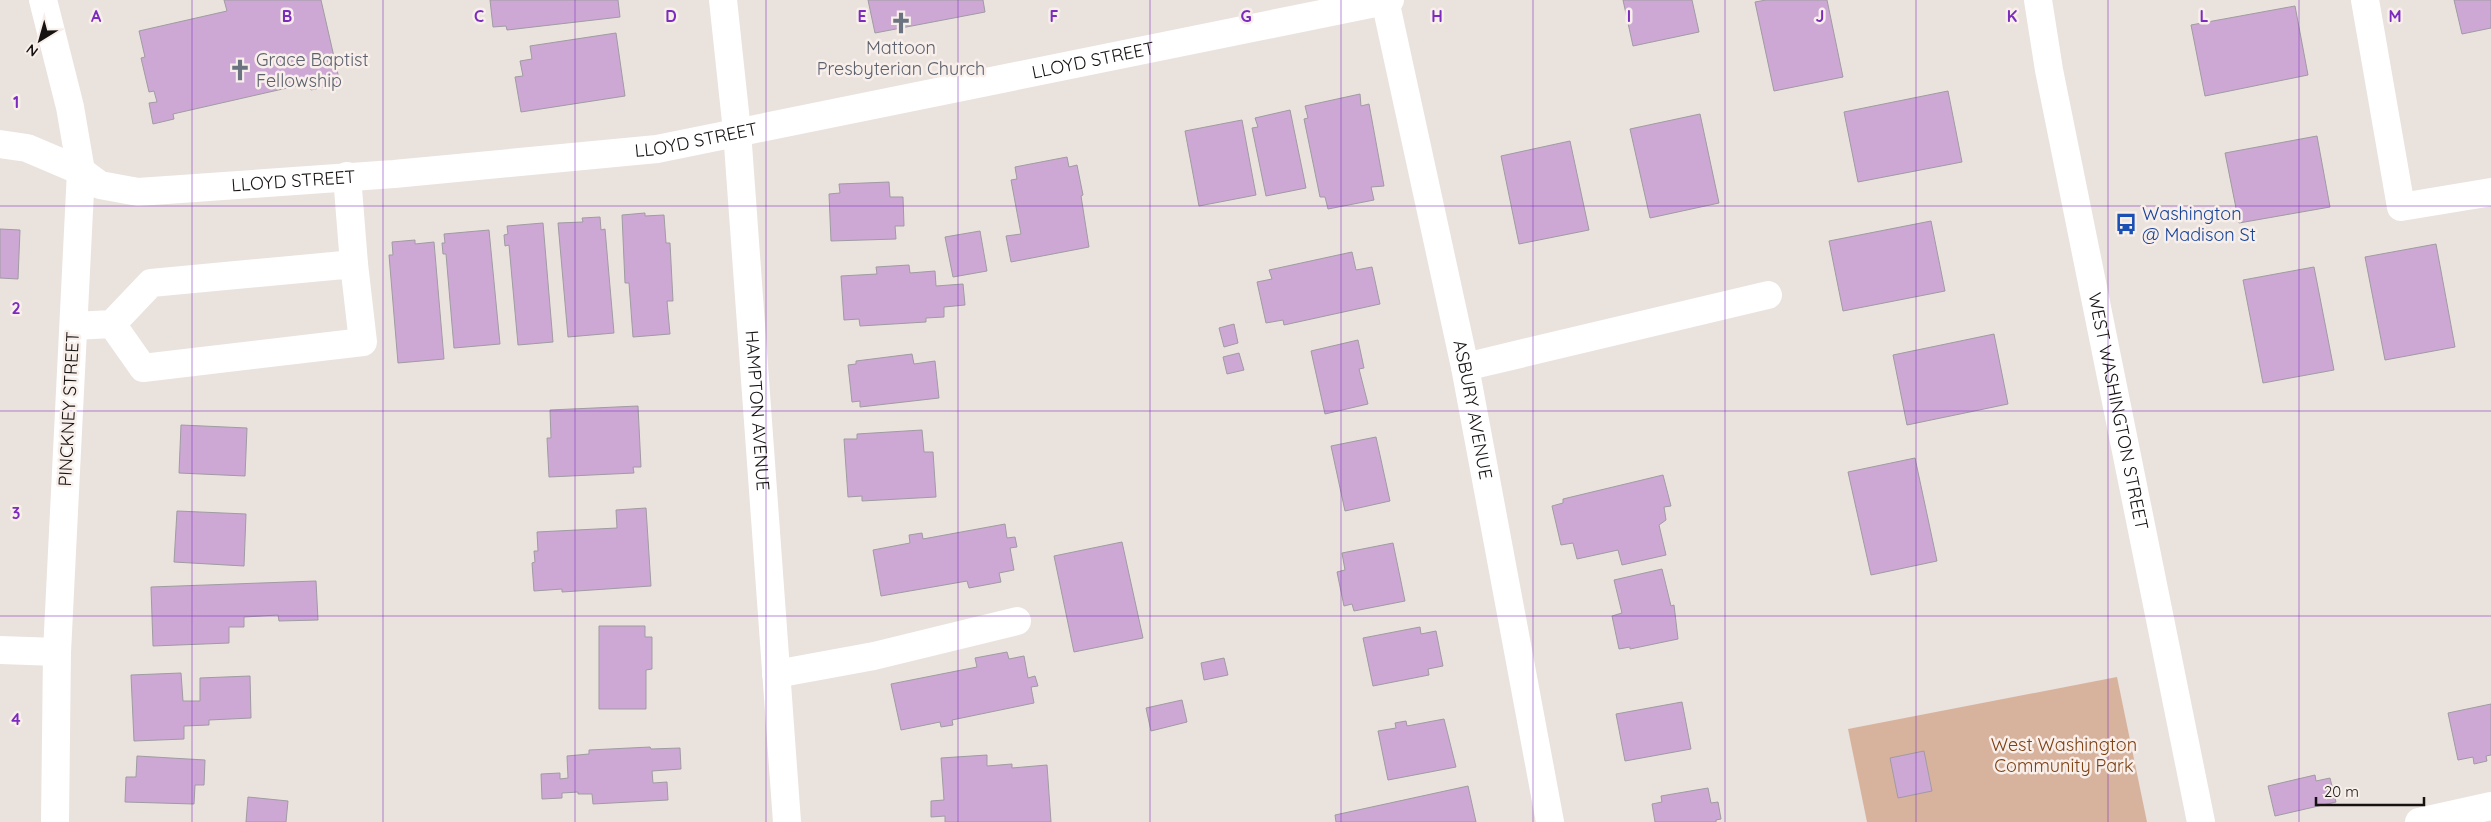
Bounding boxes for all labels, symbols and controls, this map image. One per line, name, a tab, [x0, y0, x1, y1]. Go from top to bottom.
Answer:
text: A	[91, 6, 102, 26]
text: B	[282, 6, 292, 26]
text: C	[474, 6, 484, 26]
text: D	[665, 6, 677, 26]
text: E	[857, 6, 867, 26]
text: F	[1050, 6, 1059, 26]
text: G	[1240, 6, 1252, 26]
text: H	[1431, 6, 1443, 26]
text: I	[1627, 6, 1631, 26]
text: J	[1816, 6, 1824, 26]
text: K	[2007, 6, 2017, 26]
text: L	[2200, 6, 2209, 26]
text: M	[2388, 6, 2402, 26]
church icon: Mattoon Presbyterian Church	[888, 10, 914, 36]
north arrow	[15, 15, 65, 65]
place label: Mattoon Presbyterian Church	[817, 36, 985, 80]
street label: LLOYD STREET	[1030, 36, 1156, 84]
text: N	[23, 40, 42, 61]
place label: Grace Baptist Fellowship	[256, 48, 369, 92]
church icon: Grace Baptist Fellowship	[227, 57, 253, 83]
text: 1	[13, 92, 19, 112]
street label: LLOYD STREET	[634, 117, 760, 162]
street label: LLOYD STREET	[230, 165, 356, 196]
place label: Washington @ Madison St	[2142, 202, 2256, 246]
bus stop icon: Washington @ Madison St	[2113, 211, 2139, 237]
street label: WEST WASHINGTON STREET	[2083, 290, 2154, 532]
text: 2	[11, 298, 21, 318]
street label: HAMPTON AVENUE	[740, 329, 775, 492]
street label: PINCKNEY STREET	[53, 331, 84, 487]
street label: ASBURY AVENUE	[1448, 338, 1498, 481]
text: 3	[12, 503, 20, 523]
text: 4	[11, 709, 21, 729]
park label: West Washington Community Park	[1991, 733, 2137, 777]
scale bar	[2316, 774, 2424, 806]
text: 20 m	[2324, 782, 2359, 801]

